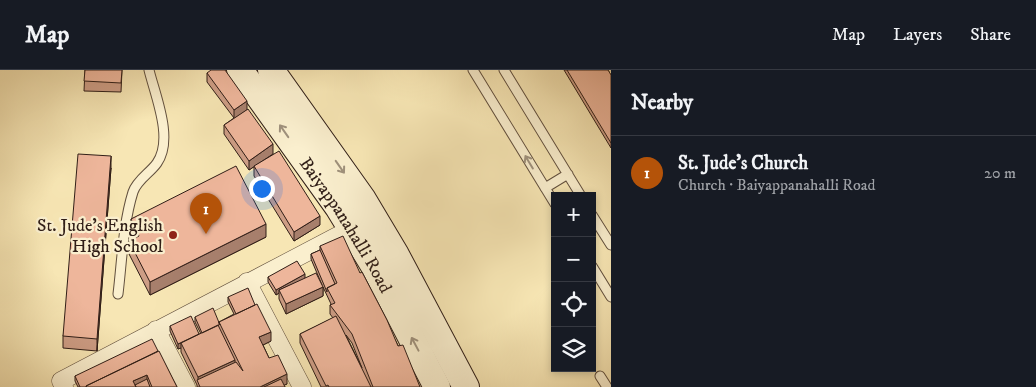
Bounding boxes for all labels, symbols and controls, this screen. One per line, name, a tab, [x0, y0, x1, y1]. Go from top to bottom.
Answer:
text: Map	[25, 20, 69, 50]
text: Map	[832, 24, 865, 46]
text: Layers	[893, 24, 942, 46]
text: Share	[970, 24, 1011, 46]
text: Nearby	[631, 90, 693, 116]
one-way arrow	[279, 124, 289, 138]
text: St. Jude's Church	[678, 152, 808, 175]
street label: Baiyappanahalli Road	[294, 153, 396, 297]
one-way arrow	[524, 156, 534, 170]
one-way arrow	[335, 160, 345, 174]
text: 1	[644, 163, 650, 183]
text: 20 m	[984, 163, 1016, 183]
text: Church · Baiyappanahalli Road	[678, 175, 876, 195]
your location	[249, 176, 275, 202]
map controls	[551, 192, 596, 372]
button: +	[551, 192, 596, 237]
pin: 1	[190, 193, 222, 234]
place label: St. Jude's English High School	[37, 215, 164, 258]
marker: St. Jude's English High School	[167, 229, 179, 241]
button: −	[551, 237, 596, 282]
button: locate	[551, 282, 596, 327]
button: layers	[551, 327, 596, 372]
one-way arrow	[410, 337, 419, 352]

